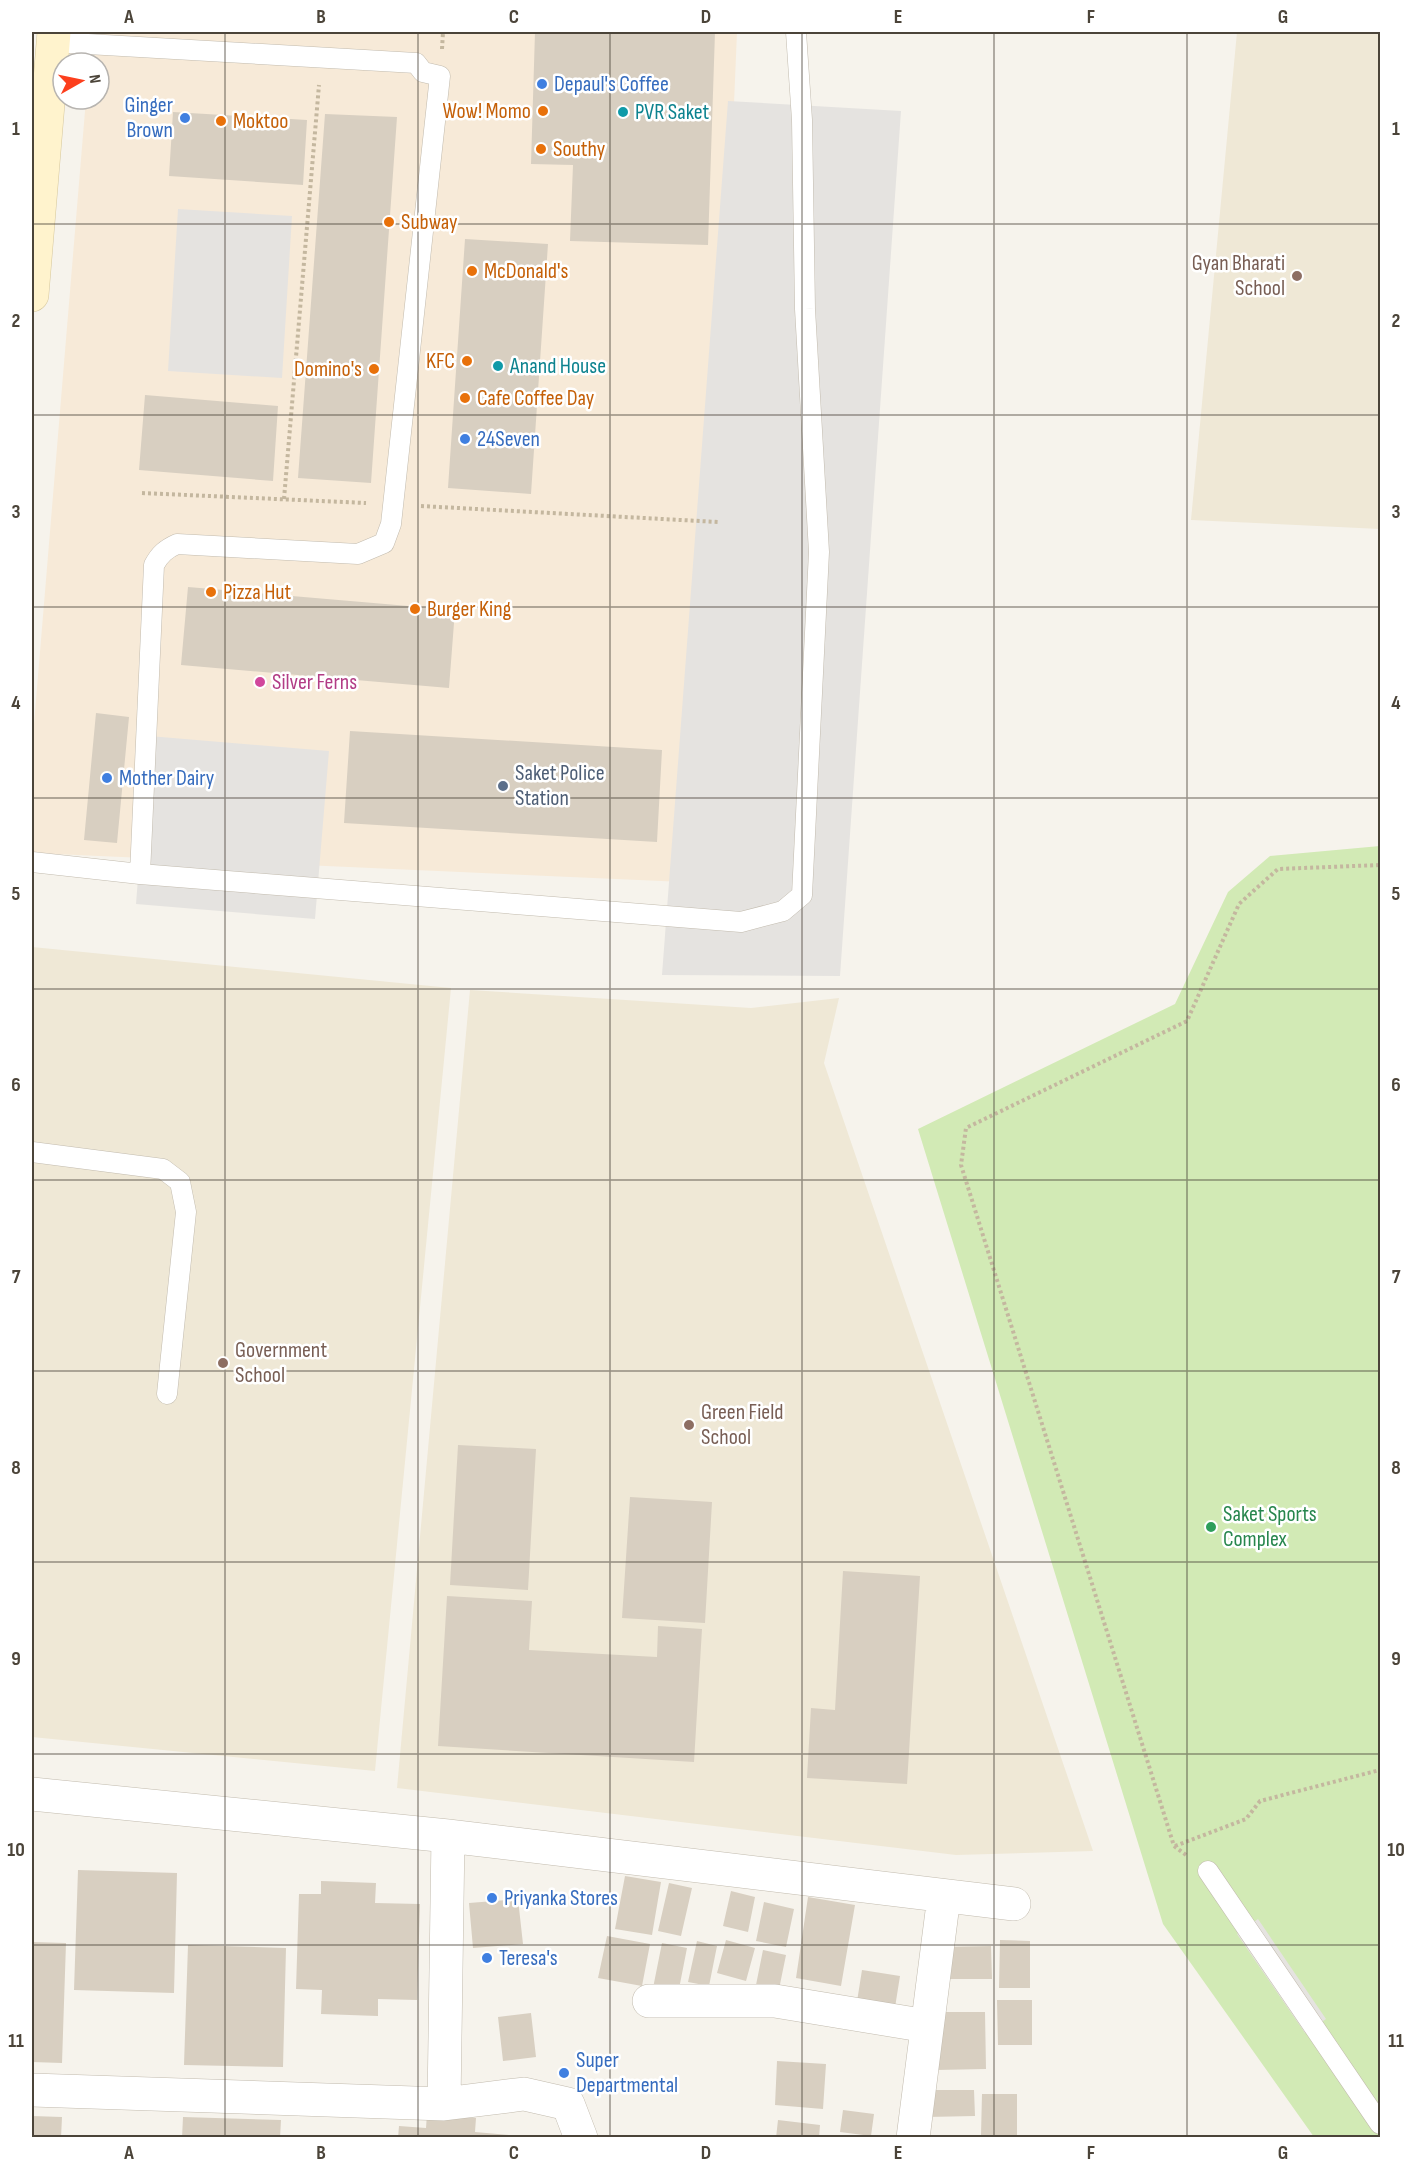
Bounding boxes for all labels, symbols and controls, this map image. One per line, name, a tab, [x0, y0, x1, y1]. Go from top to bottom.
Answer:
text: A	[123, 5, 134, 29]
text: B	[316, 5, 326, 29]
text: C	[509, 5, 519, 29]
text: D	[701, 5, 711, 29]
text: E	[894, 5, 902, 29]
text: F	[1087, 5, 1095, 29]
text: G	[1278, 5, 1288, 29]
north arrow	[51, 51, 111, 111]
place label: Depaul's Coffee	[554, 71, 669, 98]
text: N	[84, 73, 104, 85]
marker: Depaul's Coffee	[535, 77, 549, 91]
place label: Ginger Brown	[125, 92, 173, 144]
place label: Wow! Momo	[443, 98, 531, 125]
place label: PVR Saket	[635, 99, 710, 126]
marker: Wow! Momo	[536, 104, 550, 118]
marker: PVR Saket	[616, 105, 630, 119]
place label: Moktoo	[233, 108, 288, 135]
marker: Ginger Brown	[178, 111, 192, 125]
marker: Moktoo	[214, 114, 228, 128]
text: 1	[12, 117, 20, 141]
text: 1	[1392, 117, 1400, 141]
place label: Southy	[553, 136, 606, 163]
marker: Southy	[534, 142, 548, 156]
place label: Subway	[401, 209, 458, 236]
marker: Subway	[382, 215, 396, 229]
place label: Gyan Bharati School	[1192, 250, 1285, 302]
place label: McDonald's	[484, 258, 568, 285]
marker: McDonald's	[465, 264, 479, 278]
marker: Gyan Bharati School	[1290, 269, 1304, 283]
text: 2	[12, 309, 20, 333]
text: 2	[1392, 309, 1400, 333]
place label: KFC	[426, 348, 455, 375]
place label: Anand House	[509, 353, 606, 380]
marker: KFC	[460, 354, 474, 368]
place label: Domino's	[294, 356, 362, 383]
marker: Anand House	[491, 359, 505, 373]
marker: Domino's	[367, 362, 381, 376]
place label: Cafe Coffee Day	[477, 385, 595, 412]
marker: Cafe Coffee Day	[458, 391, 472, 405]
place label: 24Seven	[477, 426, 540, 453]
marker: 24Seven	[458, 432, 472, 446]
text: 3	[12, 500, 21, 524]
text: 3	[1392, 500, 1401, 524]
place label: Pizza Hut	[223, 579, 292, 606]
marker: Pizza Hut	[204, 585, 218, 599]
place label: Burger King	[427, 596, 512, 623]
marker: Burger King	[408, 602, 422, 616]
place label: Silver Ferns	[272, 669, 357, 696]
marker: Silver Ferns	[253, 675, 267, 689]
text: 4	[11, 691, 21, 715]
text: 4	[1391, 691, 1401, 715]
place label: Saket Police Station	[515, 760, 605, 812]
place label: Mother Dairy	[119, 765, 215, 792]
marker: Mother Dairy	[100, 771, 114, 785]
marker: Saket Police Station	[496, 779, 510, 793]
text: 5	[12, 882, 21, 906]
text: 5	[1392, 882, 1401, 906]
text: 6	[11, 1073, 21, 1097]
text: 6	[1391, 1073, 1401, 1097]
text: 7	[12, 1265, 21, 1289]
text: 7	[1392, 1265, 1401, 1289]
place label: Government School	[235, 1337, 327, 1389]
marker: Government School	[216, 1356, 230, 1370]
place label: Green Field School	[701, 1399, 783, 1451]
marker: Green Field School	[682, 1418, 696, 1432]
text: 8	[11, 1456, 21, 1480]
text: 8	[1391, 1456, 1401, 1480]
place label: Saket Sports Complex	[1223, 1501, 1317, 1553]
marker: Saket Sports Complex	[1204, 1520, 1218, 1534]
text: 9	[11, 1647, 21, 1671]
text: 9	[1391, 1647, 1401, 1671]
text: 10	[7, 1838, 25, 1862]
text: 10	[1387, 1838, 1405, 1862]
place label: Priyanka Stores	[504, 1885, 618, 1912]
marker: Priyanka Stores	[485, 1891, 499, 1905]
place label: Teresa's	[499, 1945, 558, 1972]
marker: Teresa's	[480, 1951, 494, 1965]
text: 11	[8, 2029, 24, 2053]
text: 11	[1388, 2029, 1404, 2053]
place label: Super Departmental	[576, 2047, 678, 2099]
marker: Super Departmental	[557, 2066, 571, 2080]
text: A	[123, 2141, 134, 2165]
text: B	[316, 2141, 326, 2165]
text: C	[509, 2141, 519, 2165]
text: D	[701, 2141, 711, 2165]
text: E	[894, 2141, 902, 2165]
text: F	[1087, 2141, 1095, 2165]
text: G	[1278, 2141, 1288, 2165]

